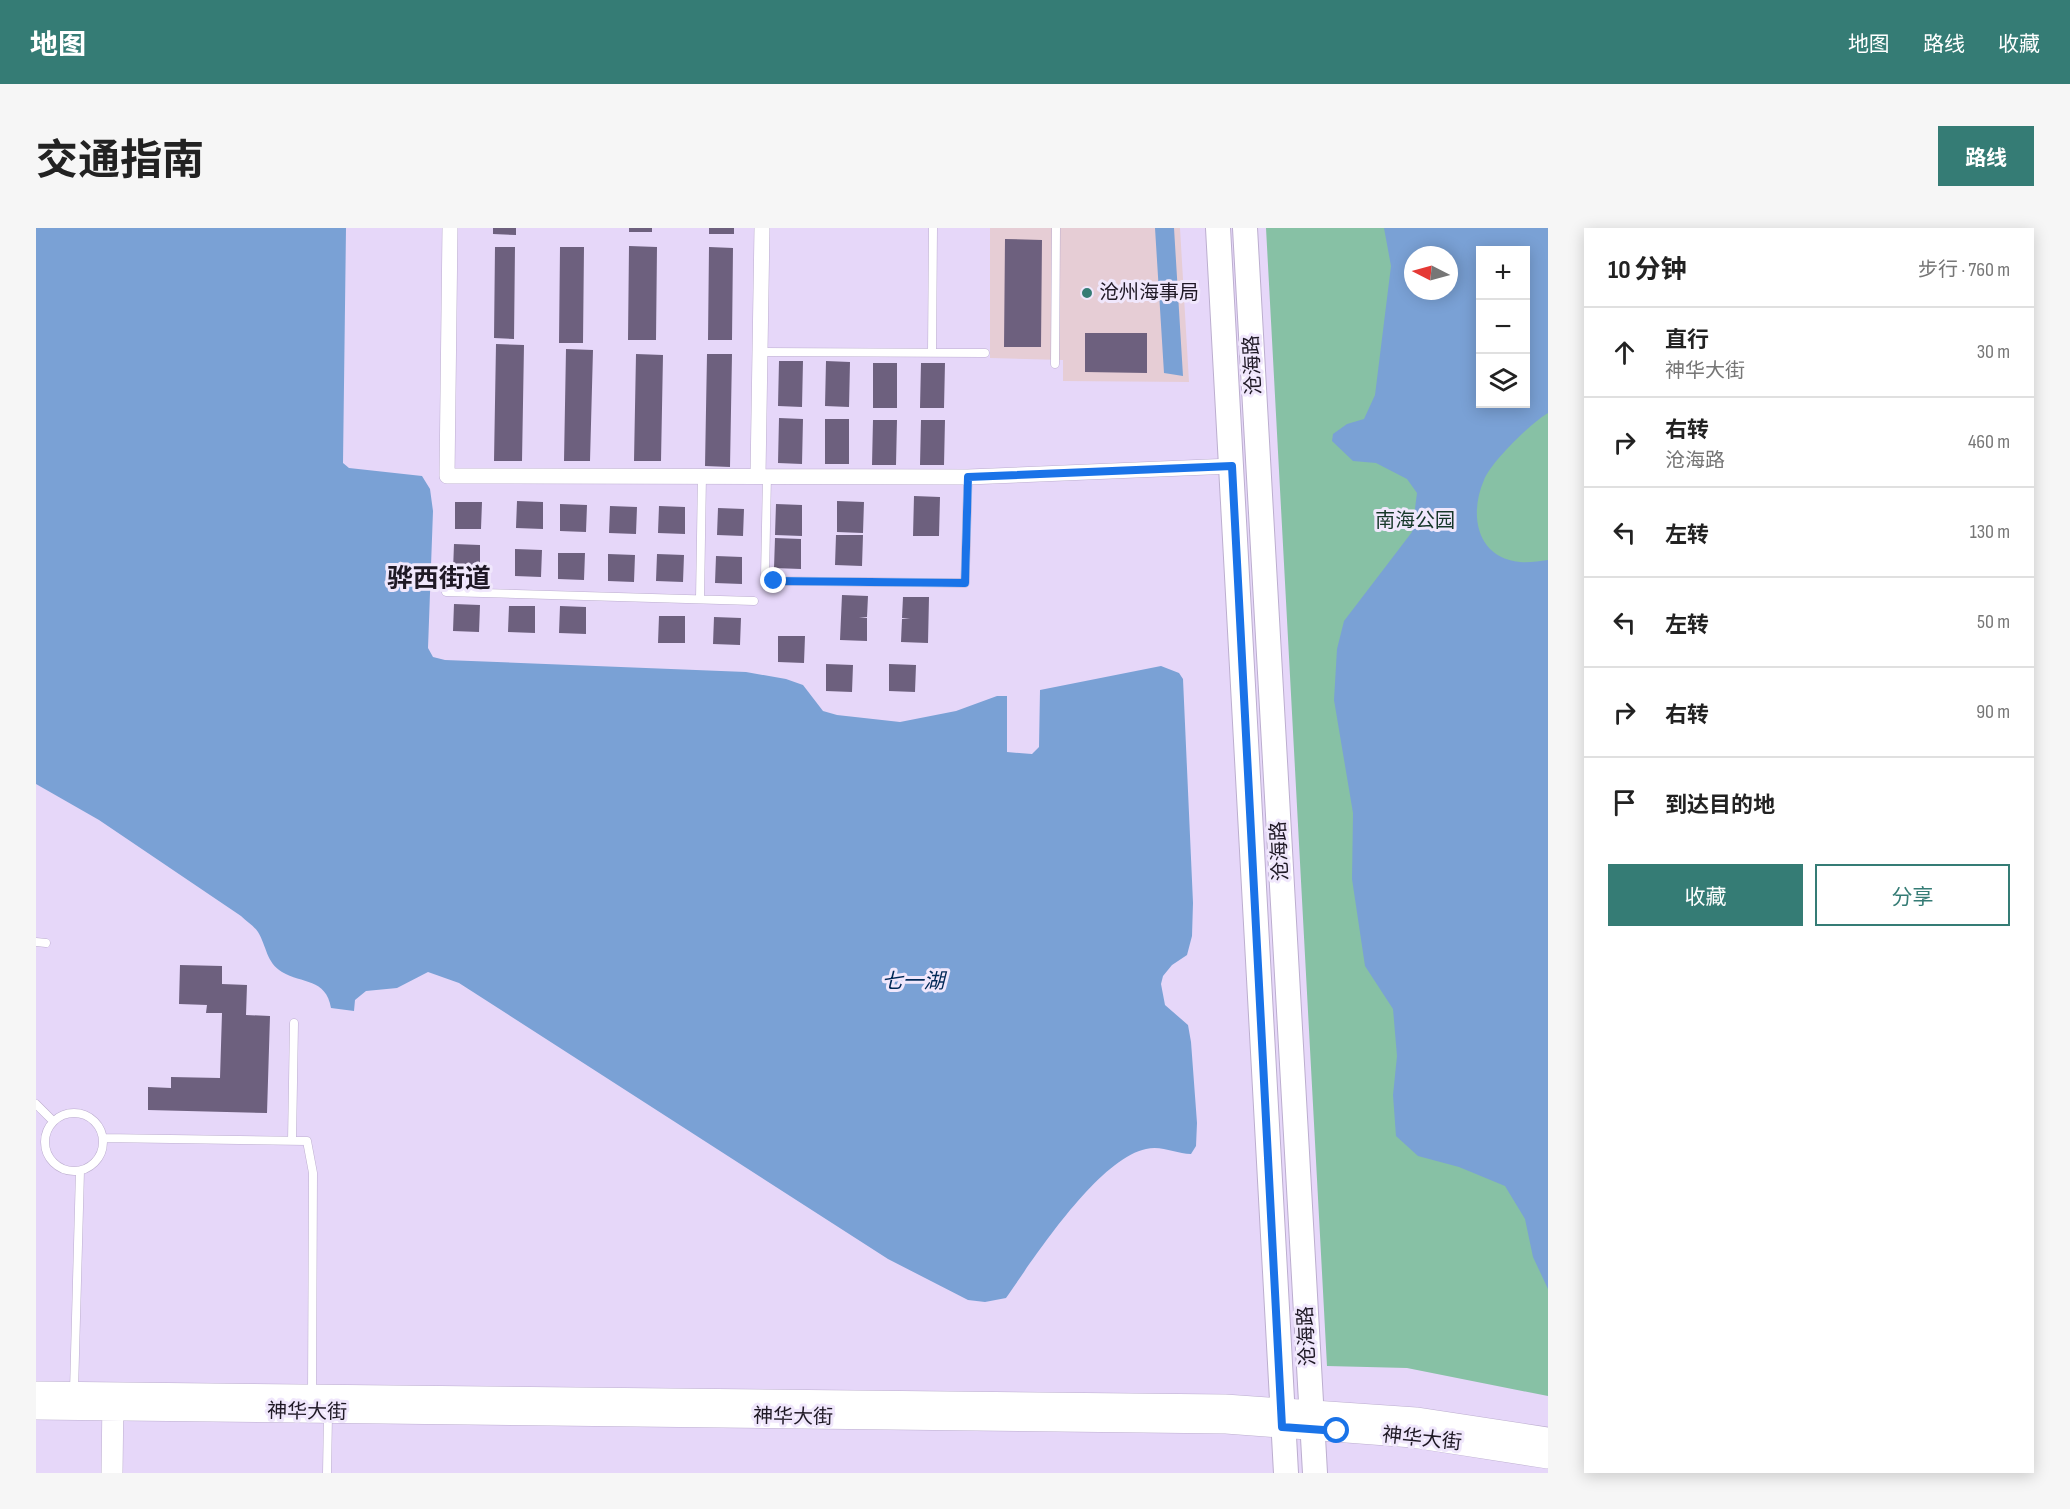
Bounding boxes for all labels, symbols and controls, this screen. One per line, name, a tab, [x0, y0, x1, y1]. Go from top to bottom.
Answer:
text: 地图	[30, 29, 86, 62]
text: 地图	[1848, 32, 1890, 57]
text: 路线	[1923, 32, 1965, 57]
text: 收藏	[1998, 32, 2040, 57]
button: 路线	[1938, 126, 2034, 186]
text: 交通指南	[36, 136, 204, 187]
north arrow	[1404, 246, 1458, 300]
map controls	[1476, 246, 1530, 408]
button: +	[1476, 246, 1530, 300]
text: 10 分钟	[1608, 255, 1687, 286]
text: 步行 · 760 m	[1918, 258, 2010, 282]
place label: 沧州海事局	[1099, 281, 1199, 305]
marker: 沧州海事局	[1080, 286, 1094, 300]
button: −	[1476, 300, 1530, 354]
text: 直行	[1665, 327, 1709, 354]
street label: 沧海路	[1239, 334, 1267, 396]
icon: ahead	[1608, 336, 1641, 369]
text: 30 m	[1977, 340, 2010, 364]
button: layers	[1476, 354, 1530, 408]
text: 神华大街	[1665, 359, 1745, 383]
text: 右转	[1665, 417, 1709, 444]
icon: right	[1608, 426, 1641, 459]
text: 460 m	[1968, 430, 2010, 454]
text: 沧海路	[1665, 449, 1725, 473]
park label: 南海公园	[1375, 509, 1455, 533]
icon: left	[1608, 516, 1641, 549]
text: 130 m	[1970, 520, 2010, 544]
text: 左转	[1665, 522, 1709, 549]
district label: 骅西街道	[387, 564, 491, 595]
route end	[760, 567, 786, 593]
icon: left	[1608, 606, 1641, 639]
text: 50 m	[1977, 610, 2010, 634]
text: 左转	[1665, 612, 1709, 639]
icon: right	[1608, 696, 1641, 729]
text: 90 m	[1976, 700, 2010, 724]
text: 右转	[1665, 702, 1709, 729]
icon: arrive	[1608, 786, 1641, 819]
text: 到达目的地	[1665, 792, 1775, 819]
street label: 沧海路	[1266, 820, 1294, 882]
button: 收藏	[1608, 864, 1803, 926]
button: 分享	[1815, 864, 2010, 926]
water label: 七一湖	[882, 969, 947, 994]
street label: 沧海路	[1293, 1305, 1321, 1367]
street label: 神华大街	[267, 1399, 347, 1425]
street label: 神华大街	[753, 1404, 833, 1430]
route start	[1323, 1417, 1349, 1443]
street label: 神华大街	[1381, 1423, 1463, 1455]

